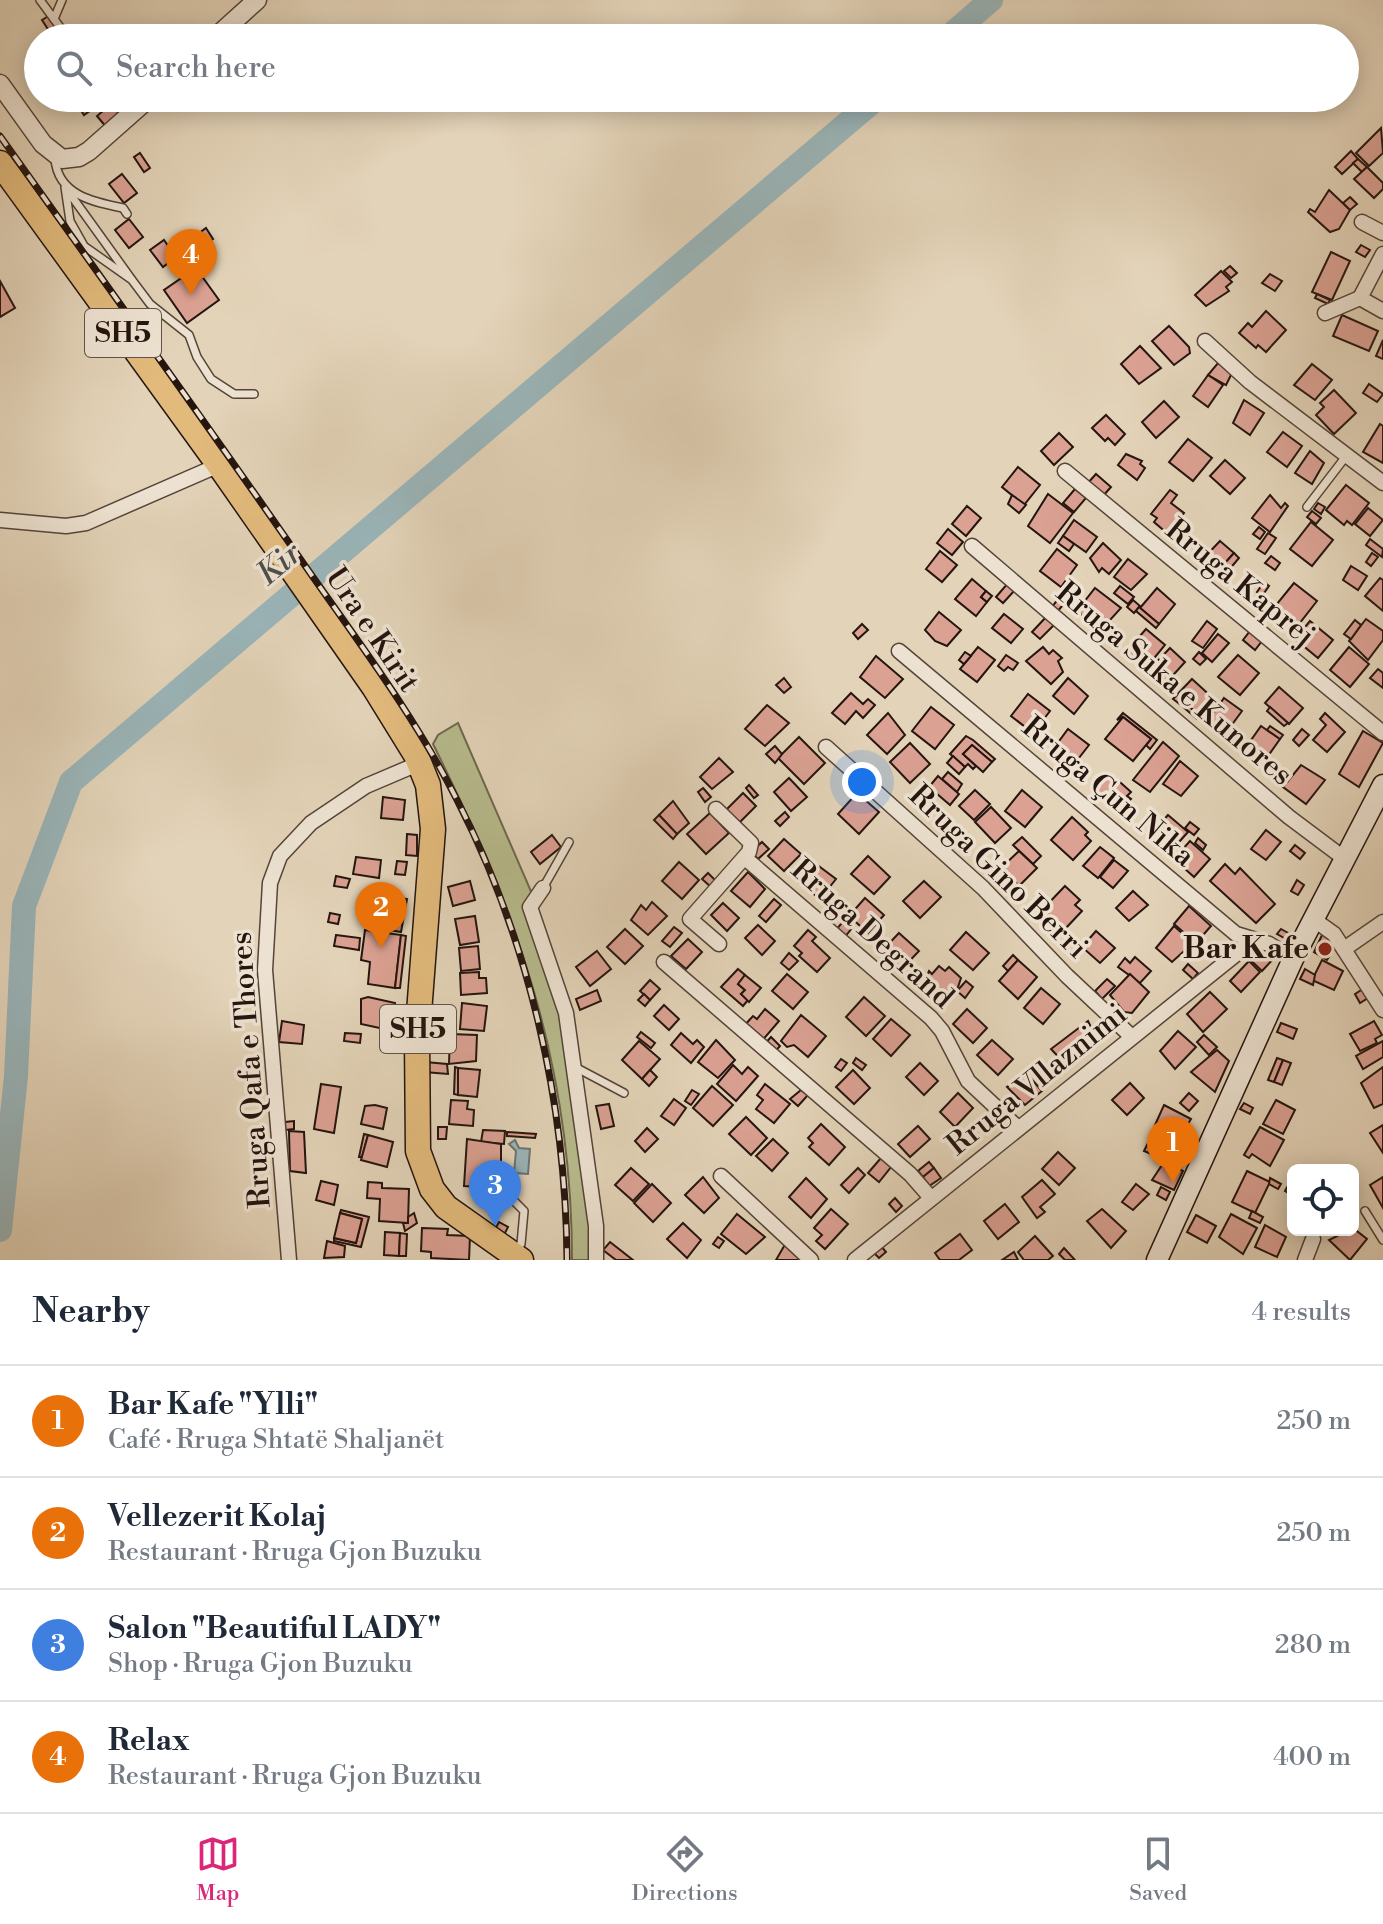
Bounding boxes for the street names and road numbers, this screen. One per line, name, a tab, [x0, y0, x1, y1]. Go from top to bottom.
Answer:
road number: SH5	[85, 309, 161, 357]
street label: Rruga Kaprej	[1157, 511, 1323, 655]
street label: Ura e Kirit	[316, 560, 428, 700]
street label: Rruga Suka e Kunores	[1048, 574, 1300, 794]
street label: Rruga Çun Nika	[1014, 709, 1203, 876]
street label: Rruga Gino Berri	[900, 777, 1096, 967]
street label: Rruga Degrand	[783, 851, 961, 1017]
street label: Rruga Qafa e Thores	[222, 930, 280, 1210]
street label: Rruga Vllaznimi	[939, 996, 1135, 1164]
road number: SH5	[380, 1005, 456, 1053]

